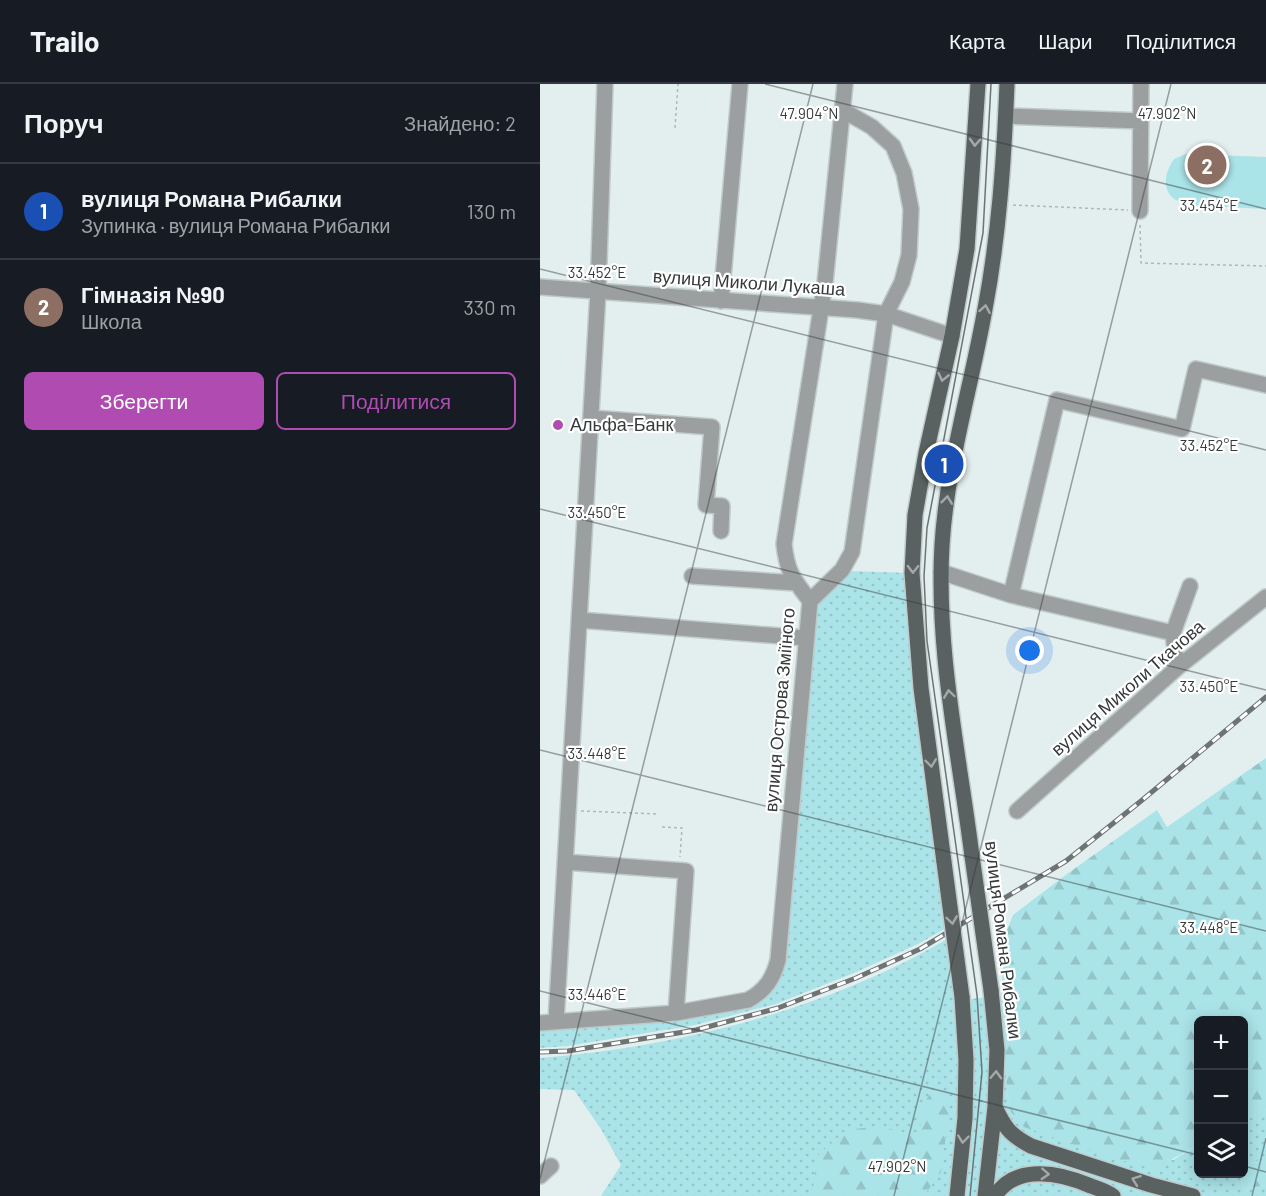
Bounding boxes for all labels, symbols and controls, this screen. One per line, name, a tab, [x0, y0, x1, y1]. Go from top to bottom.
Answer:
text: Trailo	[30, 24, 100, 58]
text: Карта	[949, 28, 1005, 53]
text: Шари	[1038, 28, 1093, 53]
text: Поділитися	[1126, 28, 1236, 53]
text: 47.904°N	[780, 104, 838, 122]
text: 47.902°N	[1138, 104, 1196, 122]
text: Поруч	[24, 107, 104, 138]
text: Знайдено: 2	[404, 111, 516, 135]
one-way arrow	[969, 138, 982, 147]
pin: 2	[1188, 142, 1226, 188]
text: вулиця Романа Рибалки	[81, 185, 342, 211]
text: 33.454°E	[1180, 196, 1238, 214]
text: 1	[40, 199, 47, 223]
text: 130 m	[467, 199, 516, 223]
text: Зупинка · вулиця Романа Рибалки	[81, 213, 390, 237]
text: 33.452°E	[568, 263, 626, 281]
street label: вулиця Миколи Лукаша	[652, 264, 847, 300]
text: Гімназія №90	[81, 281, 225, 307]
text: 2	[38, 295, 49, 319]
text: 330 m	[464, 295, 516, 319]
one-way arrow	[978, 304, 991, 314]
text: Школа	[81, 309, 142, 333]
button: Зберегти	[24, 372, 264, 430]
button: Поділитися	[276, 372, 516, 430]
one-way arrow	[937, 372, 950, 382]
place label: Альфа-Банк	[570, 413, 674, 435]
marker: Альфа-Банк	[551, 418, 565, 432]
text: 33.452°E	[1180, 436, 1238, 454]
pin: 1	[924, 442, 964, 487]
one-way arrow	[940, 495, 953, 505]
text: 33.450°E	[568, 503, 626, 521]
one-way arrow	[906, 564, 919, 573]
street label: вулиця Острова Зміїного	[759, 607, 799, 813]
street label: вулиця Миколи Ткачова	[1046, 614, 1209, 760]
your location	[1015, 636, 1044, 665]
text: 33.450°E	[1180, 677, 1238, 695]
one-way arrow	[944, 690, 956, 699]
text: 33.448°E	[568, 744, 626, 762]
one-way arrow	[924, 758, 937, 767]
street label: вулиця Романа Рибалки	[981, 840, 1027, 1040]
one-way arrow	[945, 915, 957, 925]
text: 33.448°E	[1180, 918, 1238, 936]
text: 33.446°E	[568, 985, 626, 1003]
map controls	[1194, 1016, 1248, 1178]
button: +	[1194, 1016, 1248, 1070]
button: −	[1194, 1070, 1248, 1124]
one-way arrow	[990, 1071, 1003, 1080]
button: layers	[1194, 1124, 1248, 1178]
one-way arrow	[957, 1135, 970, 1144]
text: 47.902°N	[868, 1157, 926, 1175]
one-way arrow	[1041, 1168, 1050, 1181]
one-way arrow	[1132, 1175, 1142, 1188]

